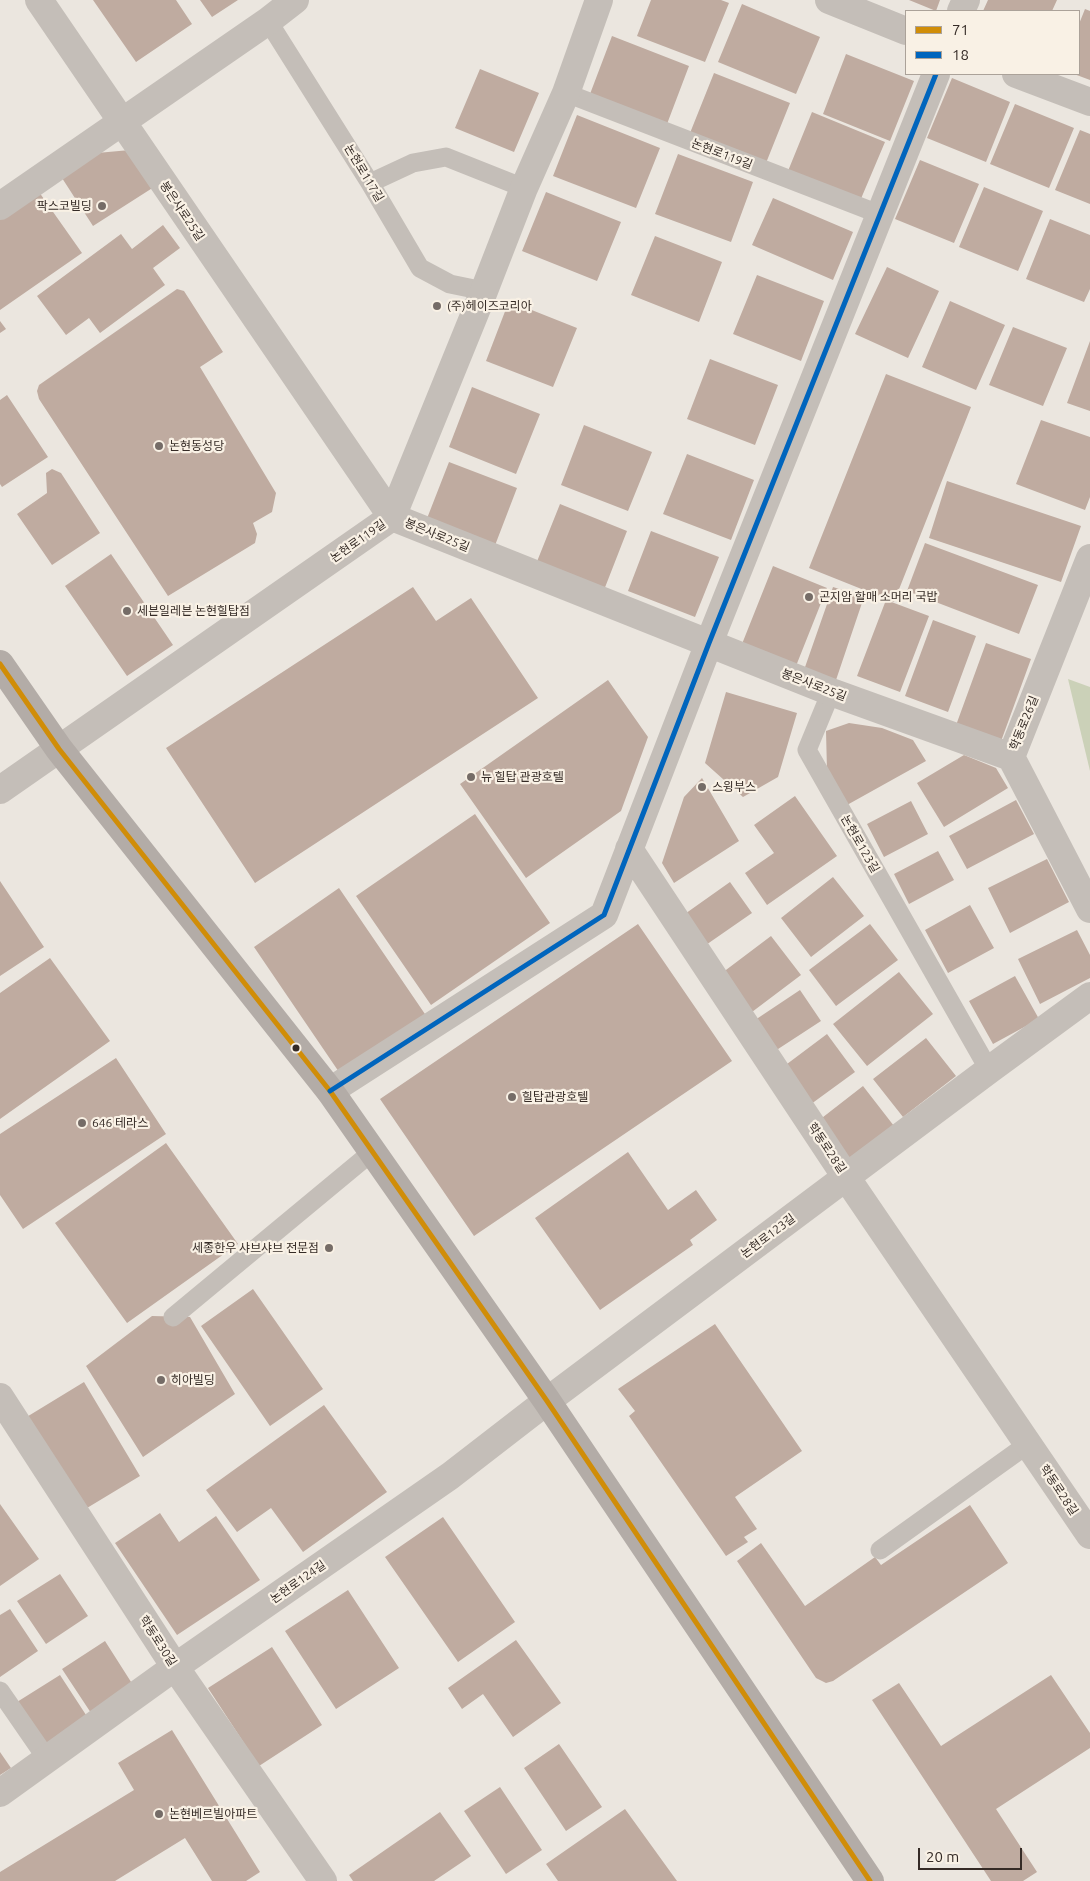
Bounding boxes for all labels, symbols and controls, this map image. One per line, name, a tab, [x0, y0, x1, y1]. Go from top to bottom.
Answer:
legend	[905, 10, 1080, 75]
text: 71	[952, 21, 969, 38]
text: 18	[952, 46, 969, 63]
street label: 논현로119길	[689, 136, 755, 172]
street label: 논현로117길	[341, 142, 387, 204]
street label: 봉은사로25길	[157, 178, 207, 244]
place label: 팍스코빌딩	[37, 199, 92, 213]
marker: 팍스코빌딩	[96, 200, 108, 212]
place label: (주)헤이즈코리아	[447, 299, 532, 313]
marker: (주)헤이즈코리아	[431, 300, 443, 312]
place label: 논현동성당	[169, 439, 224, 453]
marker: 논현동성당	[153, 440, 165, 452]
street label: 봉은사로25길	[402, 515, 472, 555]
street label: 논현로119길	[327, 517, 389, 565]
place label: 곤지암 할매 소머리 국밥	[819, 590, 938, 604]
marker: 곤지암 할매 소머리 국밥	[803, 591, 815, 603]
place label: 세븐일레븐 논현힐탑점	[137, 604, 250, 618]
marker: 세븐일레븐 논현힐탑점	[121, 605, 133, 617]
street label: 봉은사로25길	[779, 666, 849, 704]
street label: 학동로26길	[1007, 694, 1041, 752]
place label: 뉴 힐탑 관광호텔	[481, 770, 564, 784]
marker: 뉴 힐탑 관광호텔	[465, 771, 477, 783]
place label: 스윙부스	[712, 780, 756, 794]
marker: 스윙부스	[696, 781, 708, 793]
street label: 논현로123길	[838, 812, 882, 876]
unlabelled marker	[291, 1043, 301, 1053]
place label: 힐탑관광호텔	[522, 1090, 588, 1104]
marker: 힐탑관광호텔	[506, 1091, 518, 1103]
place label: 646 테라스	[92, 1116, 148, 1130]
marker: 646 테라스	[76, 1117, 88, 1129]
street label: 학동로28길	[805, 1120, 849, 1176]
street label: 논현로123길	[738, 1211, 798, 1261]
place label: 세종한우 샤브샤브 전문점	[192, 1241, 319, 1255]
marker: 세종한우 샤브샤브 전문점	[323, 1242, 335, 1254]
place label: 히아빌딩	[171, 1373, 215, 1387]
marker: 히아빌딩	[155, 1374, 167, 1386]
street label: 학동로28길	[1037, 1462, 1081, 1518]
street label: 논현로124길	[267, 1558, 329, 1606]
street label: 학동로30길	[136, 1613, 180, 1669]
place label: 논현베르빌아파트	[169, 1807, 257, 1821]
marker: 논현베르빌아파트	[153, 1808, 165, 1820]
scale bar	[920, 1838, 1024, 1870]
text: 20 m	[926, 1848, 959, 1865]

